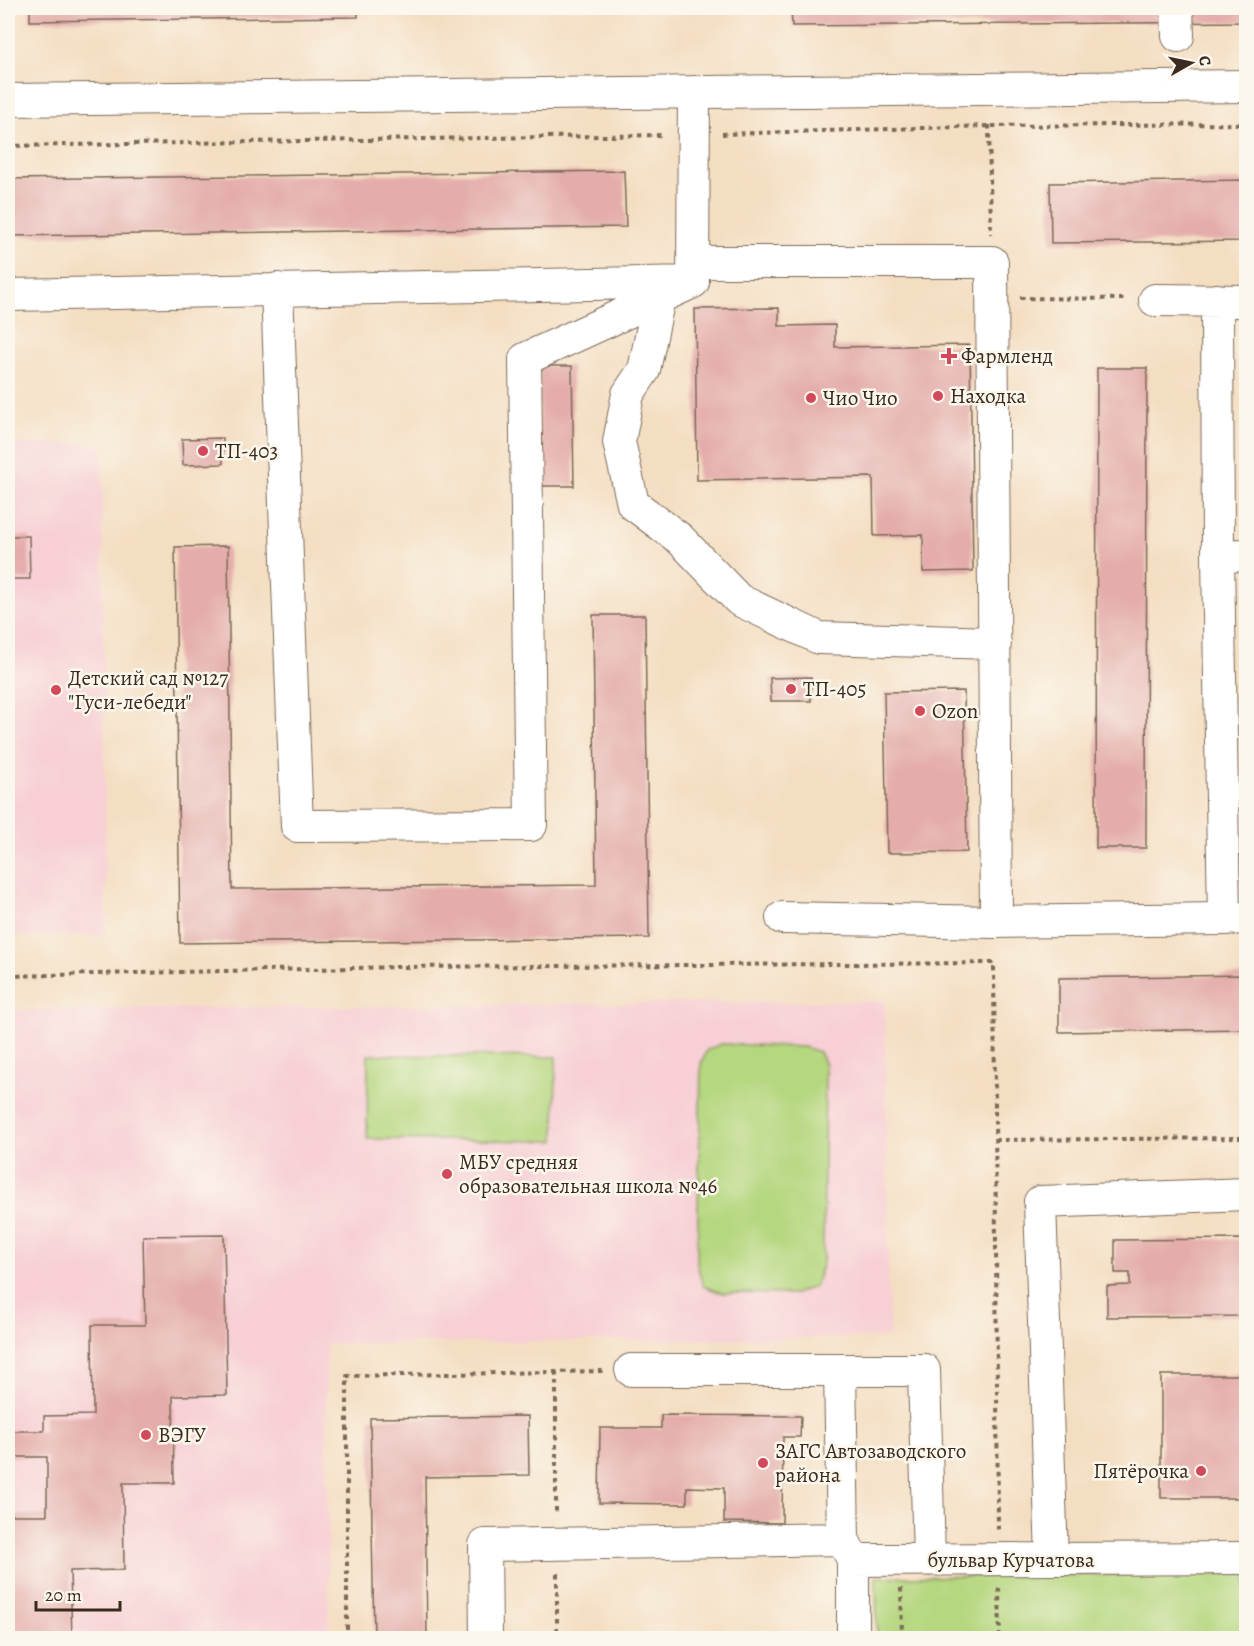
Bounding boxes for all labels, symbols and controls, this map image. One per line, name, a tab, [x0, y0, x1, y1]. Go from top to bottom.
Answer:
north arrow	[1161, 33, 1221, 93]
text: С	[1193, 54, 1216, 68]
place label: Фармленд	[961, 342, 1053, 370]
marker: Фармленд	[942, 349, 956, 363]
place label: Находка	[950, 382, 1026, 410]
place label: Чио Чио	[823, 384, 898, 412]
marker: Находка	[931, 389, 945, 403]
marker: Чио Чио	[804, 391, 818, 405]
place label: ТП-403	[215, 437, 278, 465]
marker: ТП-403	[196, 444, 210, 458]
place label: Детский сад №127 "Гуси-лебеди"	[68, 664, 228, 716]
place label: ТП-405	[803, 675, 866, 703]
marker: ТП-405	[784, 682, 798, 696]
marker: Детский сад №127 "Гуси-лебеди"	[49, 683, 63, 697]
place label: Ozon	[932, 697, 978, 725]
marker: Ozon	[913, 704, 927, 718]
place label: МБУ средняя образовательная школа №46	[459, 1148, 717, 1200]
marker: МБУ средняя образовательная школа №46	[440, 1167, 454, 1181]
place label: ВЭГУ	[158, 1421, 206, 1449]
marker: ВЭГУ	[139, 1428, 153, 1442]
place label: ЗАГС Автозаводского района	[775, 1437, 966, 1489]
marker: ЗАГС Автозаводского района	[756, 1456, 770, 1470]
place label: Пятёрочка	[1093, 1457, 1189, 1485]
marker: Пятёрочка	[1194, 1464, 1208, 1478]
street label: бульвар Курчатова	[927, 1546, 1095, 1574]
scale bar	[36, 1574, 120, 1612]
text: 20 m	[45, 1583, 82, 1607]

